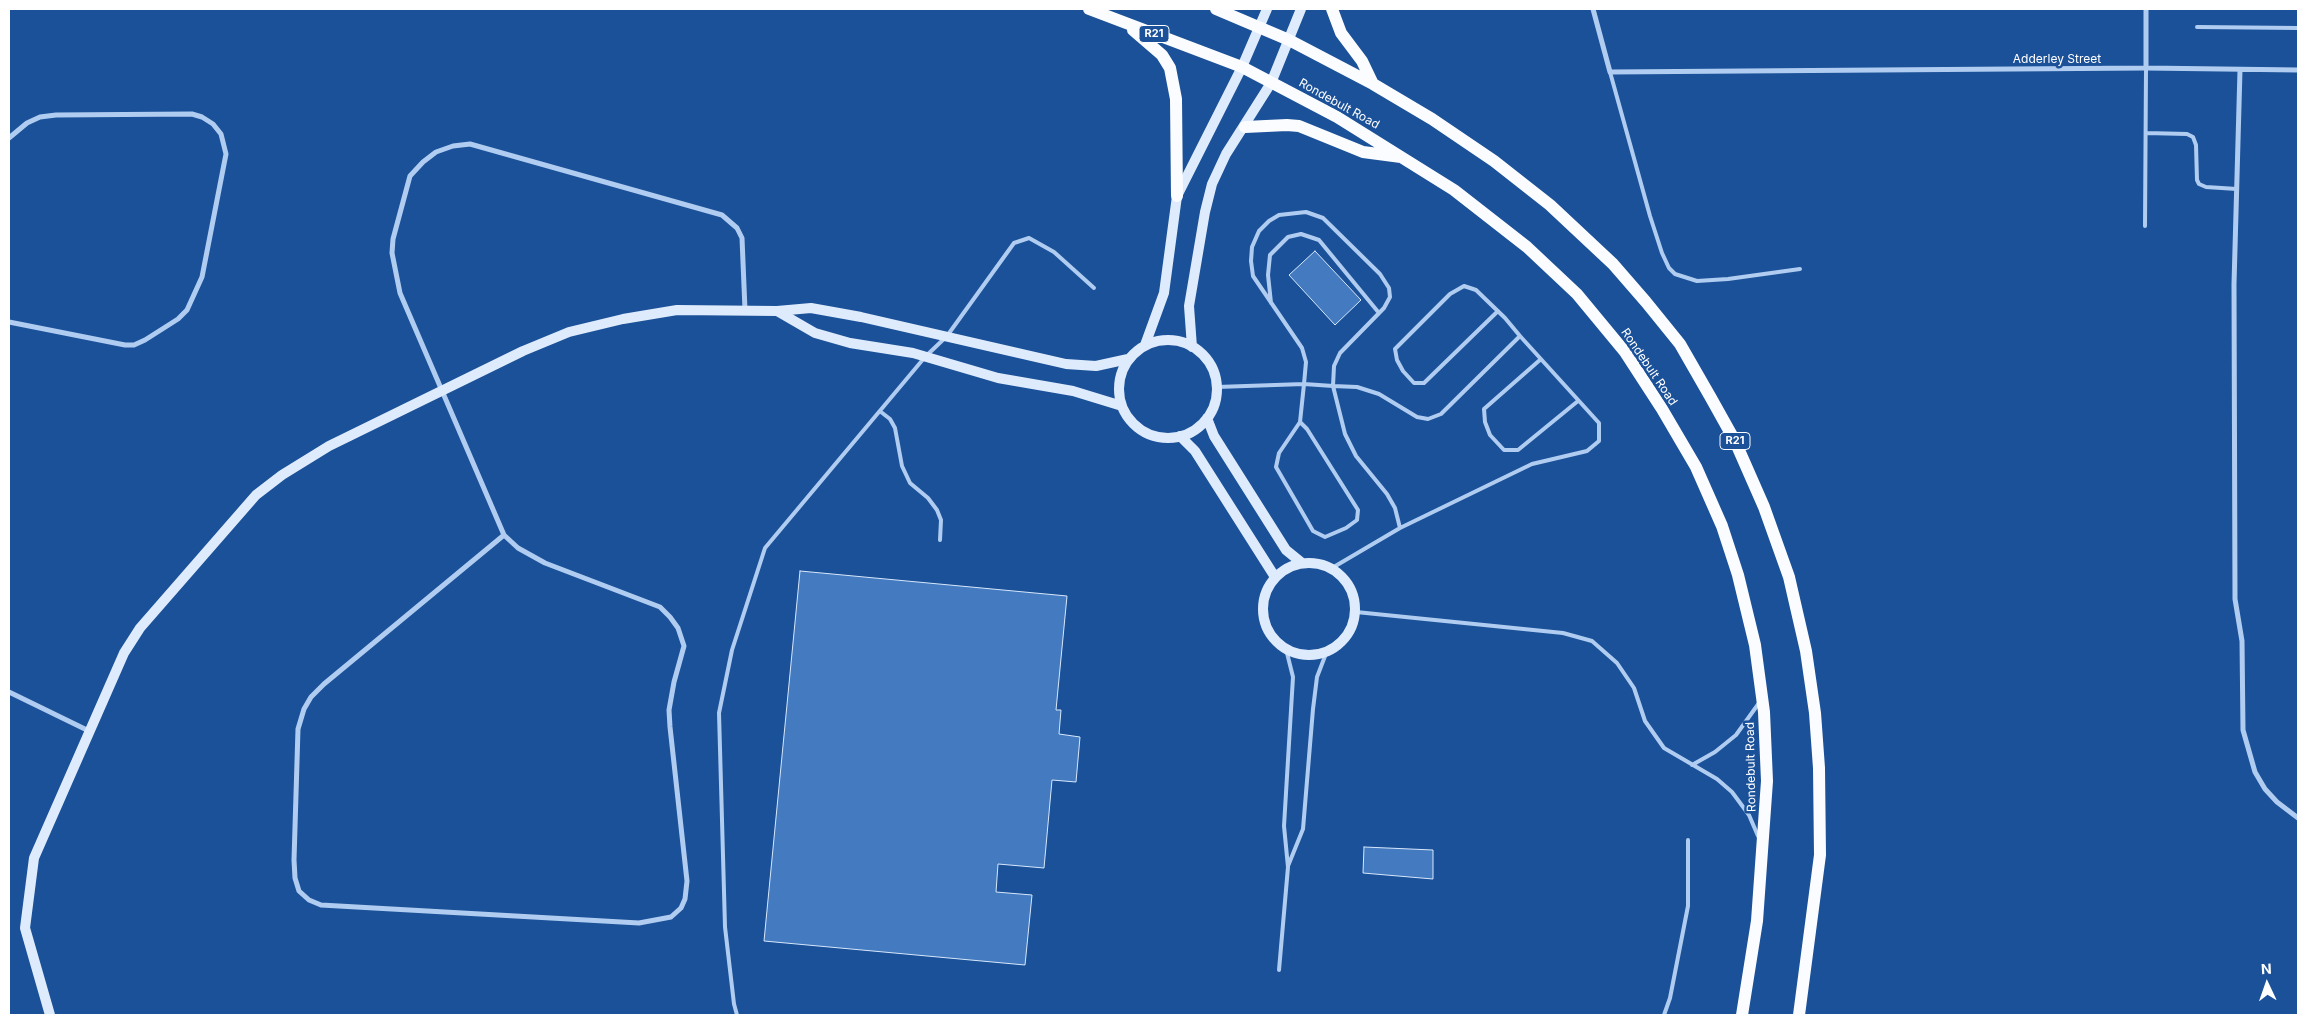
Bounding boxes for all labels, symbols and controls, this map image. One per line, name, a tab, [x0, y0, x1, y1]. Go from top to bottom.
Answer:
road number: R21	[1139, 26, 1169, 42]
street label: Adderley Street	[2013, 52, 2101, 66]
street label: Rondebult Road	[1296, 76, 1382, 132]
street label: Rondebult Road	[1618, 326, 1680, 408]
road number: R21	[1720, 432, 1750, 450]
street label: Rondebult Road	[1743, 722, 1759, 812]
north arrow	[2242, 959, 2292, 1009]
text: N	[2260, 960, 2272, 977]

